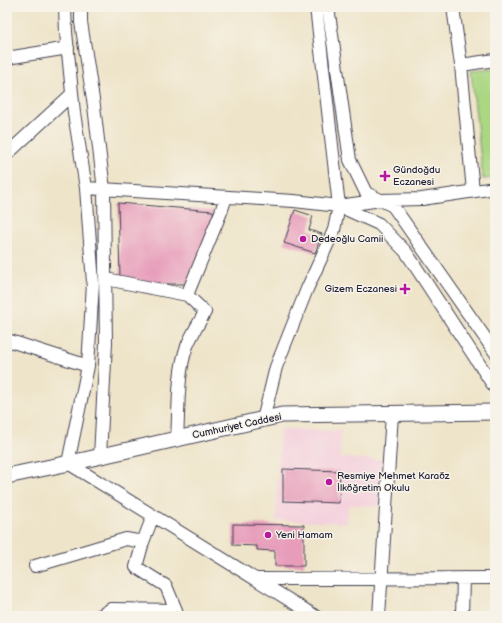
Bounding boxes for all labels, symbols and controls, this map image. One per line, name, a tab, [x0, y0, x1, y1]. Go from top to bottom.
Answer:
place label: Gündoğdu Eczanesi	[393, 164, 440, 188]
marker: Gündoğdu Eczanesi	[380, 171, 390, 181]
place label: Dedeoğlu Camii	[311, 233, 383, 245]
marker: Dedeoğlu Camii	[298, 234, 308, 244]
place label: Gizem Eczanesi	[325, 283, 397, 295]
marker: Gizem Eczanesi	[400, 284, 410, 294]
street label: Cumhuriyet Caddesi	[191, 411, 283, 441]
place label: Resmiye Mehmet Karaöz İlköğretim Okulu	[337, 470, 450, 494]
marker: Resmiye Mehmet Karaöz İlköğretim Okulu	[324, 477, 334, 487]
place label: Yeni Hamam	[275, 529, 333, 541]
marker: Yeni Hamam	[263, 530, 273, 540]

